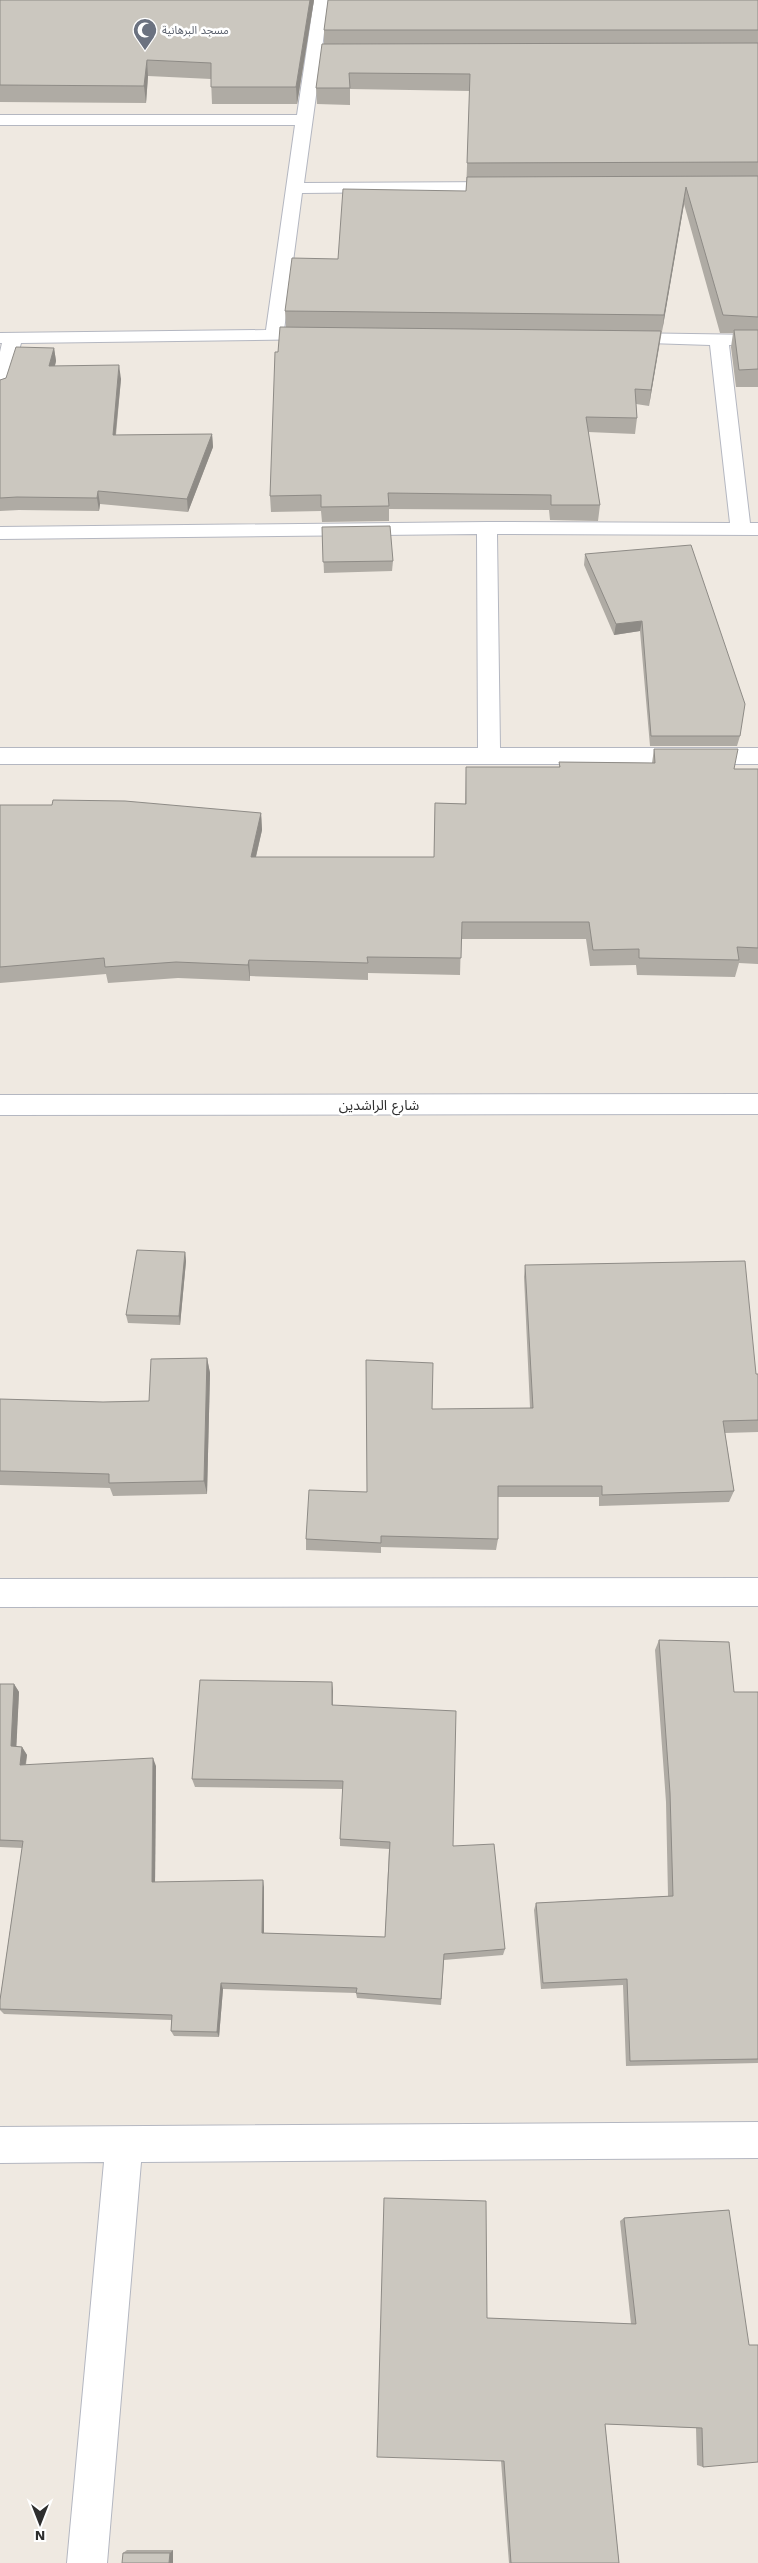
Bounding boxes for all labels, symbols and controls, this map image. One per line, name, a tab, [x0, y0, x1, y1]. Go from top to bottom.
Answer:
mosque icon: مسجد البرهانية	[132, 17, 158, 51]
place label: مسجد البرهانية	[162, 24, 229, 37]
street label: شارع الراشدين	[339, 1097, 419, 1116]
north arrow	[15, 2498, 65, 2548]
text: N	[35, 2528, 45, 2544]

